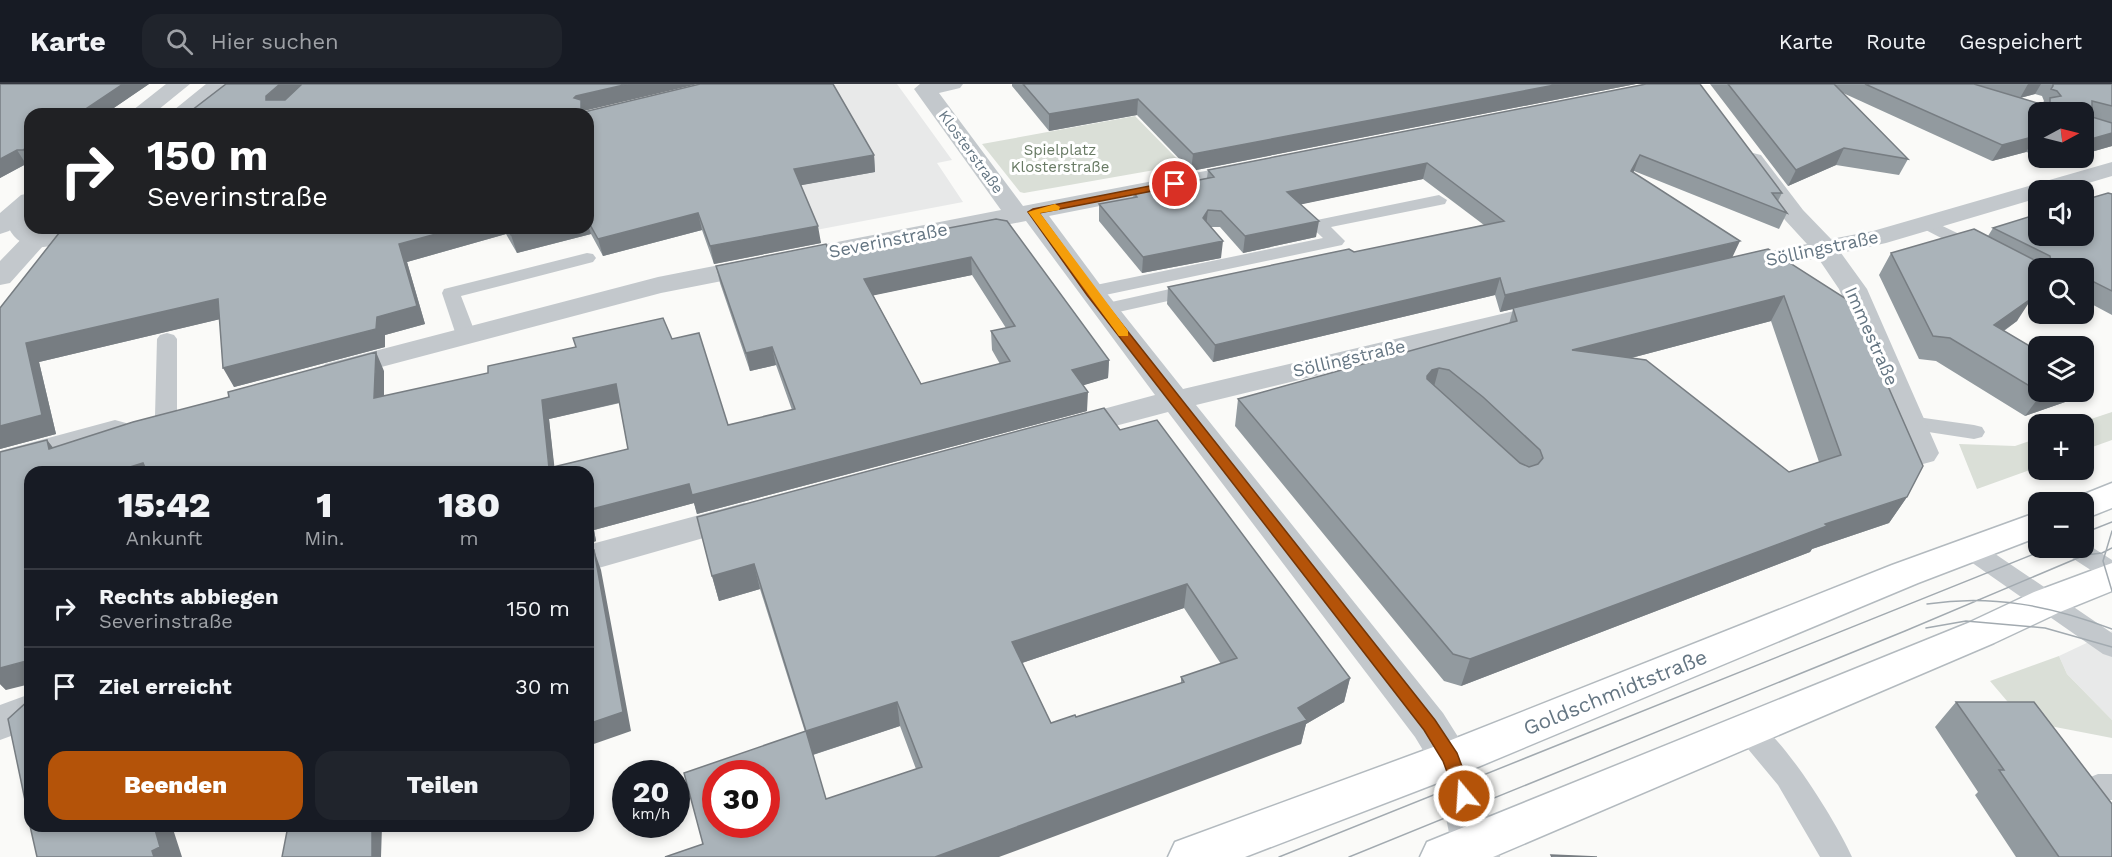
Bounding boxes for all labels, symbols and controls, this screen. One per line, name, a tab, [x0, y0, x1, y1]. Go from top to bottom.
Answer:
search box	[142, 14, 562, 68]
text: Karte	[30, 25, 106, 58]
icon: search	[163, 25, 196, 58]
text: Hier suchen	[211, 29, 339, 54]
text: Karte	[1779, 29, 1833, 54]
text: Route	[1866, 29, 1926, 54]
text: Gespeichert	[1959, 29, 2082, 54]
north arrow	[2028, 102, 2094, 168]
map controls	[2028, 102, 2094, 558]
street label: Klosterstraße	[935, 107, 1007, 197]
text: 150 m	[147, 131, 268, 180]
icon: right	[48, 132, 126, 210]
park label: Spielplatz Klosterstraße	[1011, 141, 1109, 176]
pin	[1149, 158, 1200, 209]
icon: arrive	[1158, 167, 1191, 200]
button: sound	[2028, 180, 2094, 246]
text: Severinstraße	[147, 181, 328, 213]
street label: Severinstraße	[827, 218, 949, 262]
street label: Söllingstraße	[1764, 226, 1880, 270]
button: search	[2028, 258, 2094, 324]
street label: Immestraße	[1841, 283, 1903, 389]
street label: Söllingstraße	[1291, 335, 1407, 381]
button: layers	[2028, 336, 2094, 402]
button: +	[2028, 414, 2094, 480]
text: 15:42	[118, 484, 210, 526]
text: 1	[316, 484, 332, 526]
text: 180	[438, 484, 500, 526]
button: −	[2028, 492, 2094, 558]
text: Ankunft	[126, 526, 202, 550]
text: Min.	[304, 526, 344, 550]
text: m	[460, 526, 479, 550]
text: Rechts abbiegen	[99, 584, 279, 609]
icon: right	[48, 592, 81, 625]
text: 150 m	[506, 596, 570, 621]
text: Severinstraße	[99, 609, 233, 633]
street label: Goldschmidtstraße	[1520, 644, 1710, 740]
icon: arrive	[48, 670, 81, 703]
text: Ziel erreicht	[99, 674, 232, 699]
text: 30 m	[515, 674, 570, 699]
button: Beenden	[48, 751, 303, 820]
button: Teilen	[315, 751, 570, 820]
speed limit sign: 30	[702, 760, 780, 838]
position arrow	[1432, 764, 1496, 828]
text: 20	[632, 774, 670, 809]
text: km/h	[632, 805, 670, 823]

